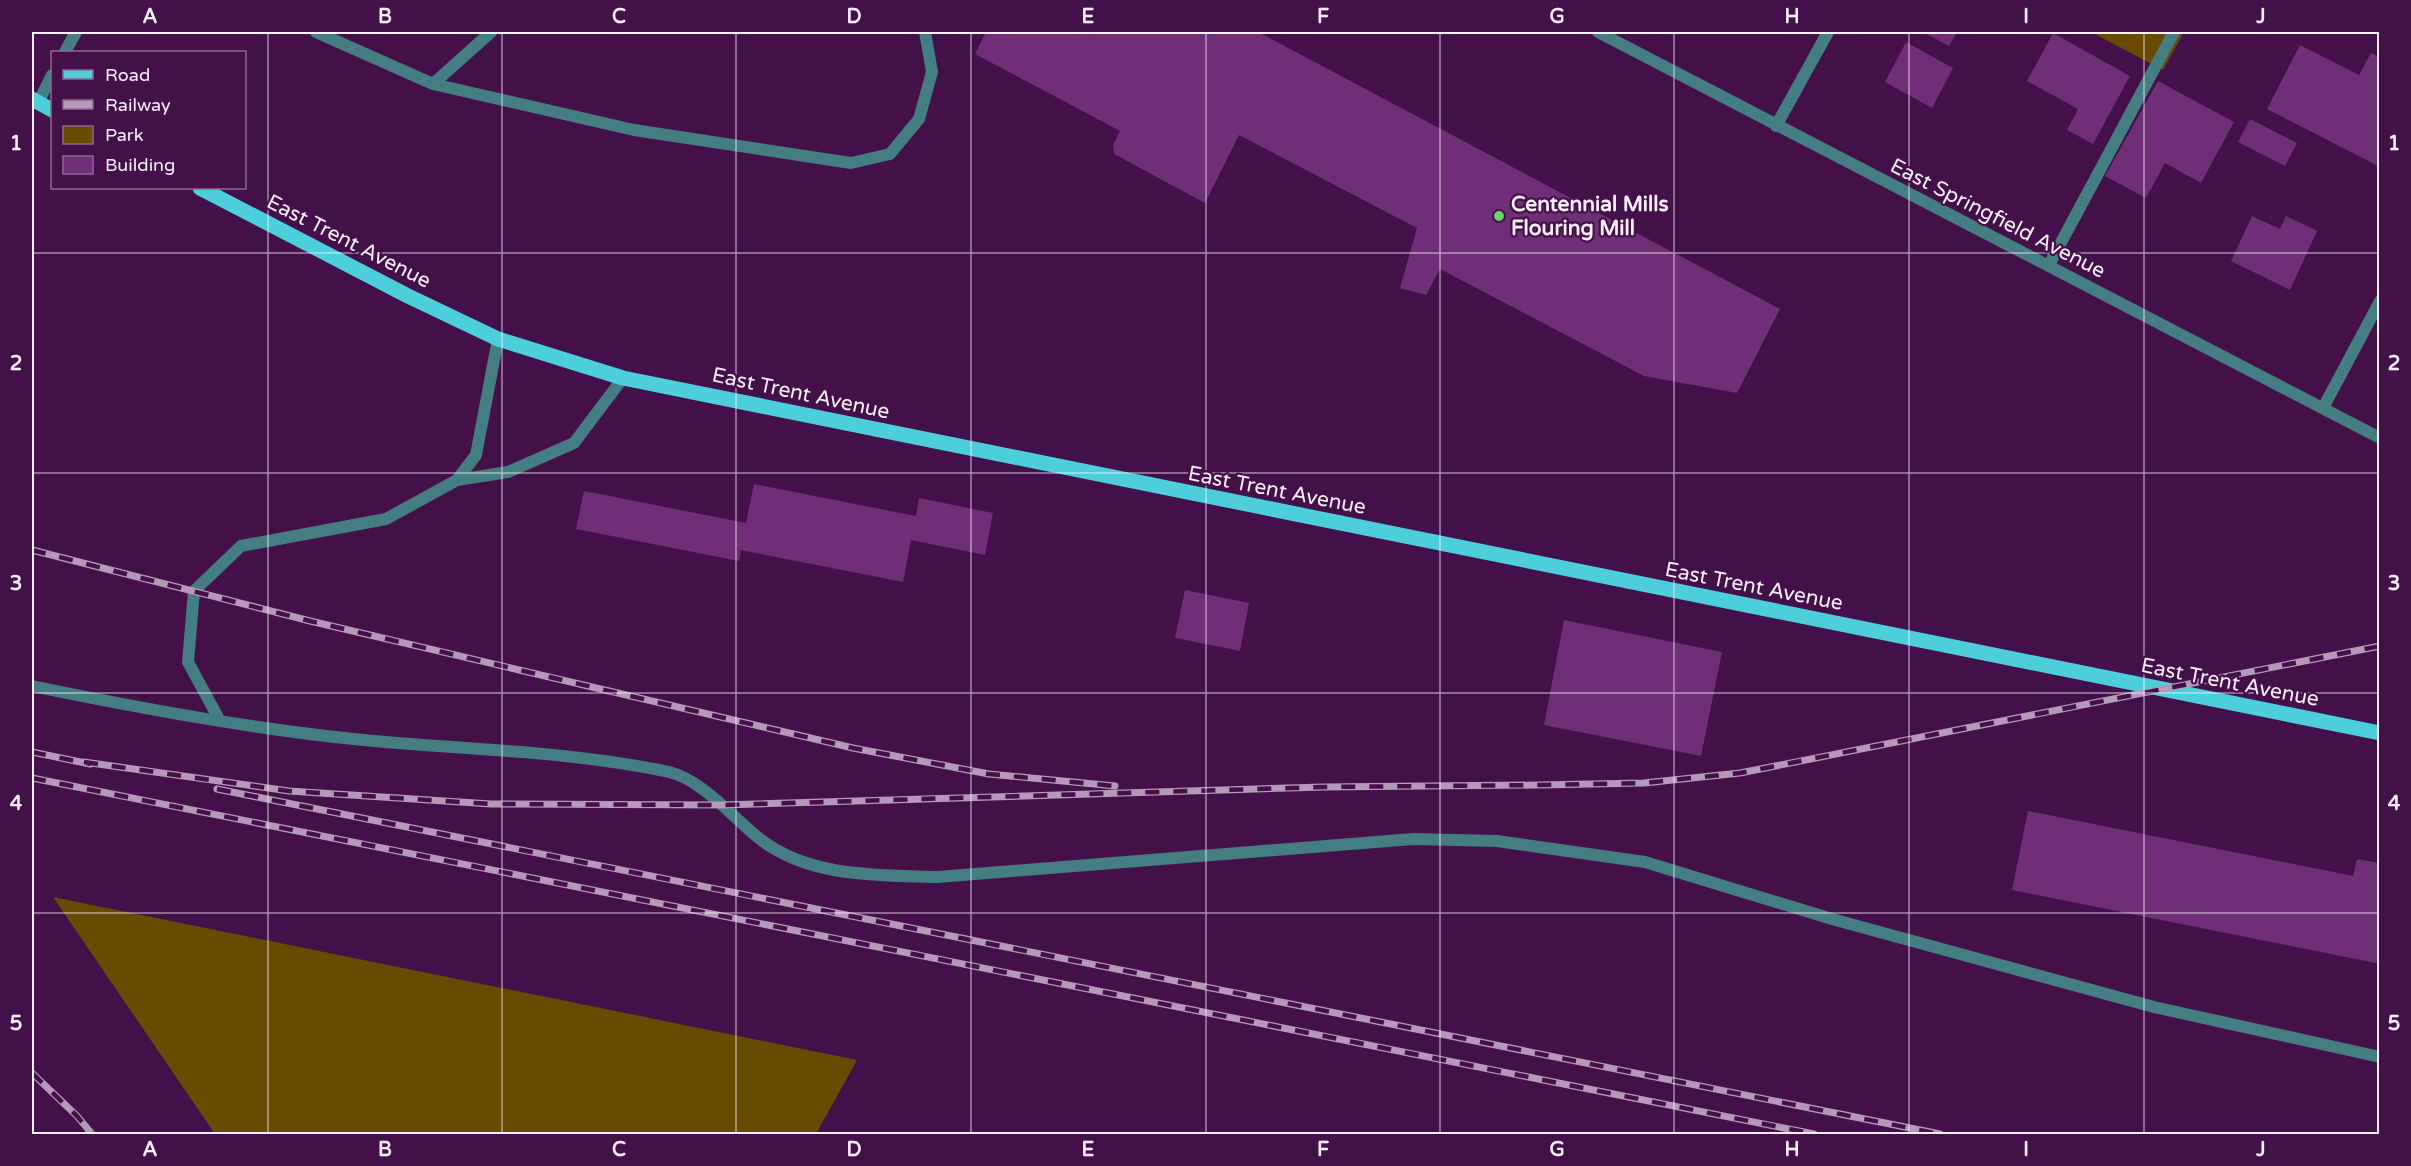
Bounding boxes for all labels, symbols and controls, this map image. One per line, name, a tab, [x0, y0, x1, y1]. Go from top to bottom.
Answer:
text: A	[143, 5, 158, 29]
text: B	[378, 5, 392, 29]
text: C	[612, 5, 626, 29]
text: D	[846, 5, 862, 29]
text: E	[1082, 5, 1095, 29]
text: F	[1317, 5, 1329, 29]
text: G	[1549, 5, 1565, 29]
text: H	[1784, 5, 1800, 29]
text: I	[2023, 5, 2029, 29]
text: J	[2255, 5, 2266, 29]
legend	[51, 51, 246, 189]
text: Road	[105, 64, 150, 86]
text: Railway	[105, 94, 171, 116]
text: Park	[105, 124, 144, 146]
text: 1	[10, 132, 22, 156]
text: 1	[2388, 132, 2400, 156]
street label: East Springfield Avenue	[1886, 153, 2110, 284]
text: Building	[105, 154, 175, 176]
street label: East Trent Avenue	[263, 189, 435, 294]
place label: Centennial Mills Flouring Mill	[1511, 192, 1669, 241]
marker: Centennial Mills Flouring Mill	[1492, 209, 1506, 223]
text: 2	[10, 352, 22, 376]
text: 2	[2388, 352, 2400, 376]
street label: East Trent Avenue	[710, 362, 892, 425]
street label: East Trent Avenue	[1186, 461, 1368, 520]
street label: East Trent Avenue	[1663, 557, 1845, 616]
text: 3	[10, 572, 22, 596]
text: 3	[2388, 572, 2400, 596]
street label: East Trent Avenue	[2139, 653, 2321, 712]
text: 4	[10, 792, 23, 816]
text: 4	[2388, 792, 2401, 816]
text: 5	[10, 1012, 22, 1036]
text: 5	[2388, 1012, 2400, 1036]
text: A	[143, 1138, 158, 1162]
text: B	[378, 1138, 392, 1162]
text: C	[612, 1138, 626, 1162]
text: D	[846, 1138, 862, 1162]
text: E	[1082, 1138, 1095, 1162]
text: F	[1317, 1138, 1329, 1162]
text: G	[1549, 1138, 1565, 1162]
text: H	[1784, 1138, 1800, 1162]
text: I	[2023, 1138, 2029, 1162]
text: J	[2255, 1138, 2266, 1162]

